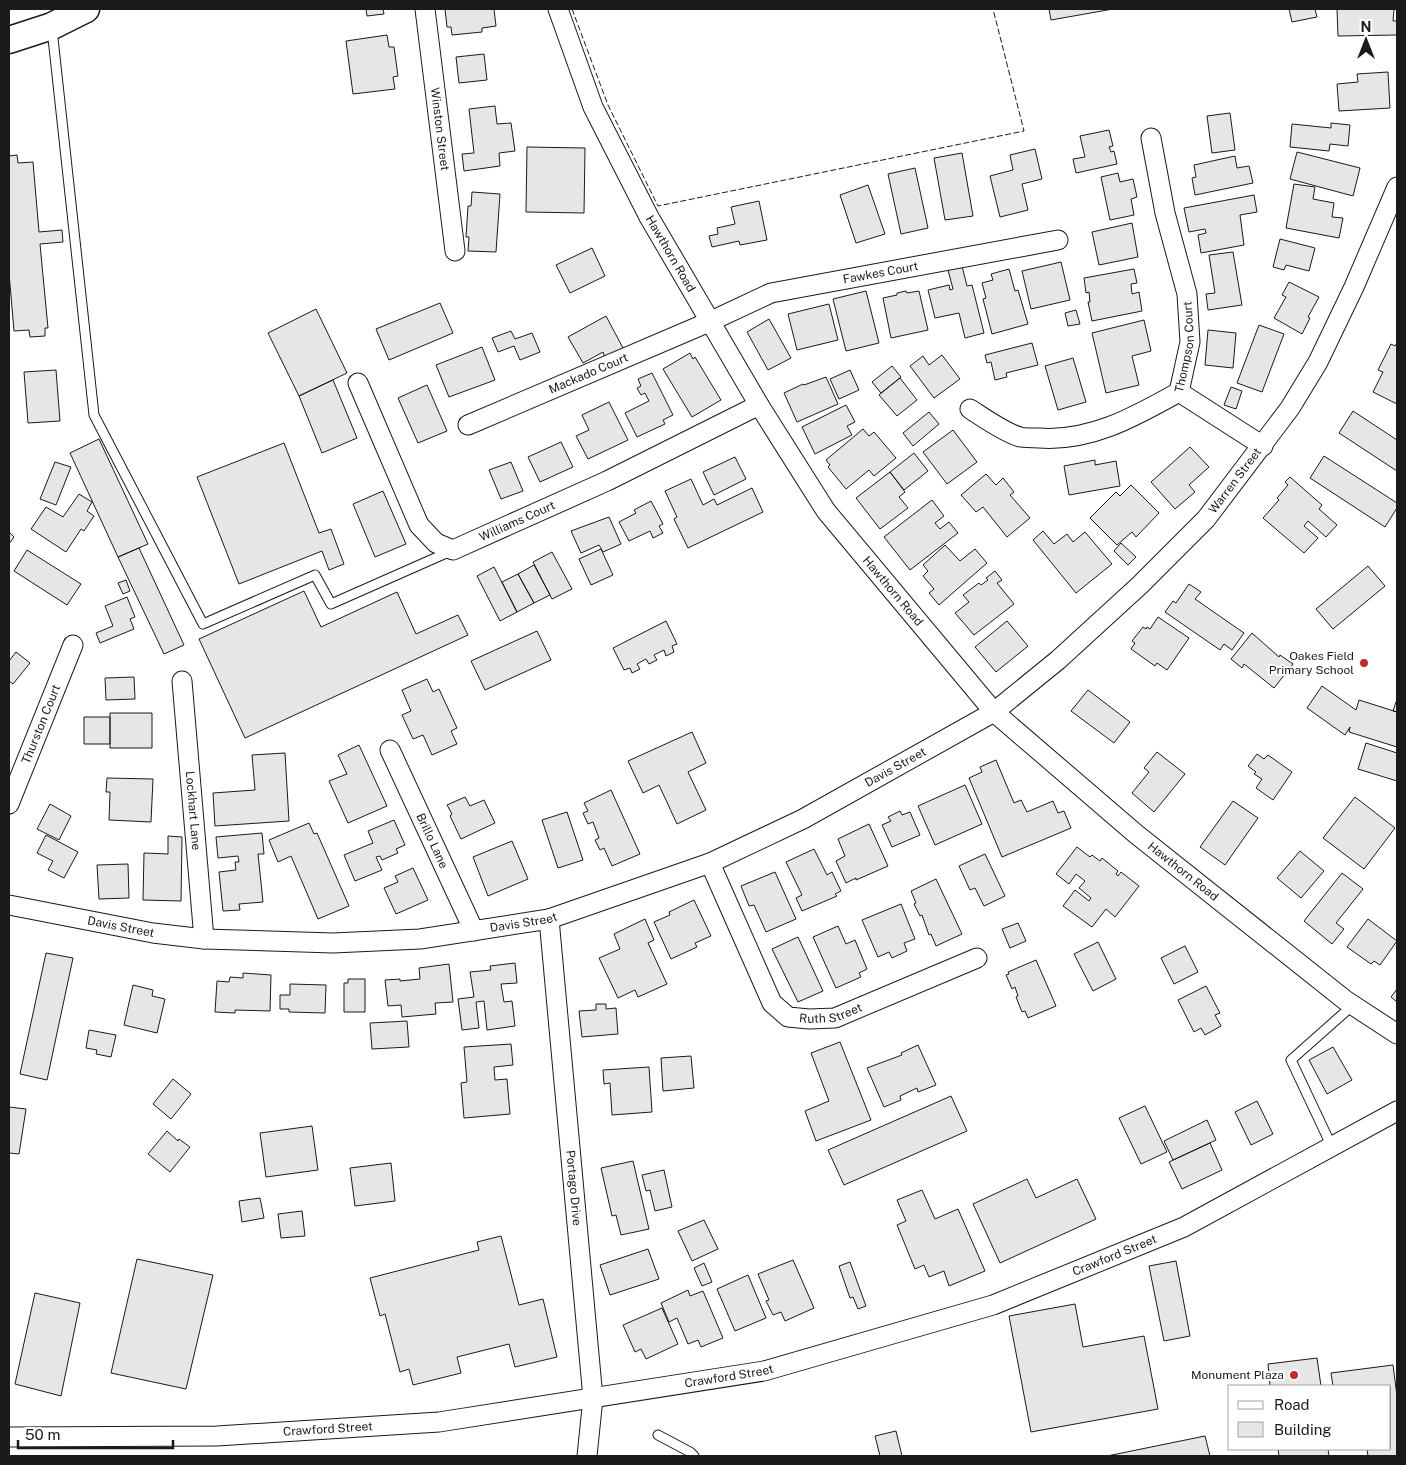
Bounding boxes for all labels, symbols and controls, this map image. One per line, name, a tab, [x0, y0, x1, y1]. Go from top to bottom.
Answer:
north arrow	[1341, 15, 1391, 65]
text: N	[1361, 19, 1371, 35]
street label: Winston Street	[428, 87, 452, 172]
street label: Hawthorn Road	[643, 213, 698, 295]
street label: Fawkes Court	[842, 259, 920, 287]
street label: Thompson Court	[1172, 301, 1197, 394]
street label: Mackado Court	[547, 350, 631, 397]
street label: Warren Street	[1206, 445, 1265, 516]
street label: Williams Court	[477, 498, 558, 544]
street label: Hawthorn Road	[860, 553, 926, 629]
place label: Oakes Field Primary School	[1269, 649, 1354, 677]
marker: Oakes Field Primary School	[1358, 657, 1370, 669]
street label: Thurston Court	[19, 682, 63, 766]
street label: Davis Street	[862, 744, 929, 790]
street label: Lockhart Lane	[183, 770, 203, 851]
street label: Brillo Lane	[413, 811, 451, 871]
street label: Hawthorn Road	[1145, 839, 1221, 904]
street label: Davis Street	[489, 910, 559, 935]
street label: Davis Street	[86, 913, 156, 940]
street label: Ruth Street	[799, 1000, 865, 1026]
street label: Portago Drive	[563, 1149, 584, 1226]
street label: Crawford Street	[1070, 1232, 1159, 1279]
street label: Crawford Street	[683, 1362, 775, 1390]
place label: Monument Plaza	[1191, 1368, 1284, 1382]
marker: Monument Plaza	[1288, 1369, 1300, 1381]
legend	[1228, 1385, 1391, 1450]
text: Road	[1274, 1396, 1310, 1413]
scale bar	[18, 1418, 172, 1450]
street label: Crawford Street	[282, 1419, 373, 1439]
text: Building	[1274, 1421, 1332, 1438]
text: 50 m	[25, 1426, 60, 1443]

